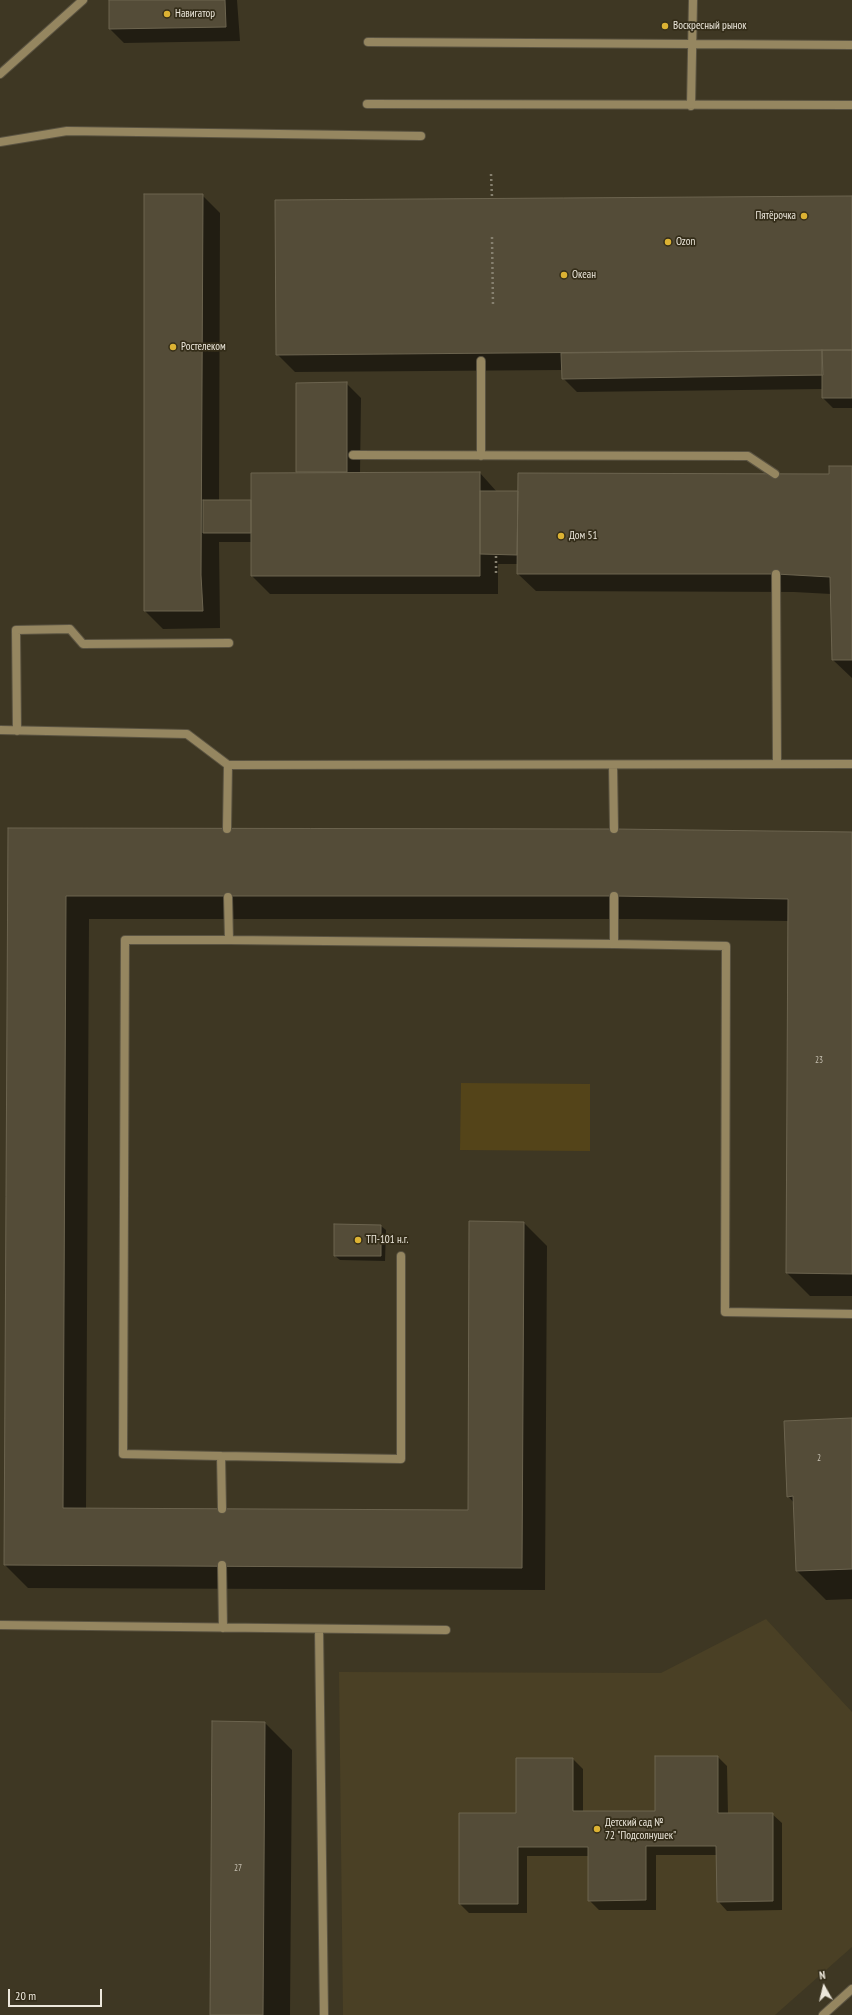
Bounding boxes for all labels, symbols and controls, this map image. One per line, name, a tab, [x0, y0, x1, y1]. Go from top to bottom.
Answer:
place label: Навигатор	[175, 7, 215, 21]
marker: Навигатор	[162, 9, 172, 19]
place label: Воскресный рынок	[673, 19, 747, 33]
marker: Воскресный рынок	[660, 21, 670, 31]
place label: Пятёрочка	[755, 209, 796, 223]
marker: Пятёрочка	[799, 211, 809, 221]
place label: Ozon	[676, 235, 695, 249]
marker: Ozon	[663, 237, 673, 247]
place label: Океан	[572, 268, 596, 282]
marker: Океан	[559, 270, 569, 280]
place label: Ростелеком	[181, 340, 226, 354]
marker: Ростелеком	[168, 342, 178, 352]
place label: Дом 51	[569, 529, 598, 543]
marker: Дом 51	[556, 531, 566, 541]
house number: 23	[815, 1055, 823, 1065]
place label: ТП-101 н.г.	[366, 1233, 408, 1247]
marker: ТП-101 н.г.	[353, 1235, 363, 1245]
house number: 2	[817, 1453, 821, 1463]
place label: Детский сад № 72 "Подсолнушек"	[605, 1816, 676, 1842]
marker: Детский сад № 72 "Подсолнушек"	[592, 1824, 602, 1834]
house number: 27	[234, 1863, 242, 1873]
north arrow	[804, 1967, 844, 2007]
text: N	[818, 1968, 826, 1982]
scale bar	[10, 1981, 104, 2007]
text: 20 m	[15, 1988, 36, 2003]

